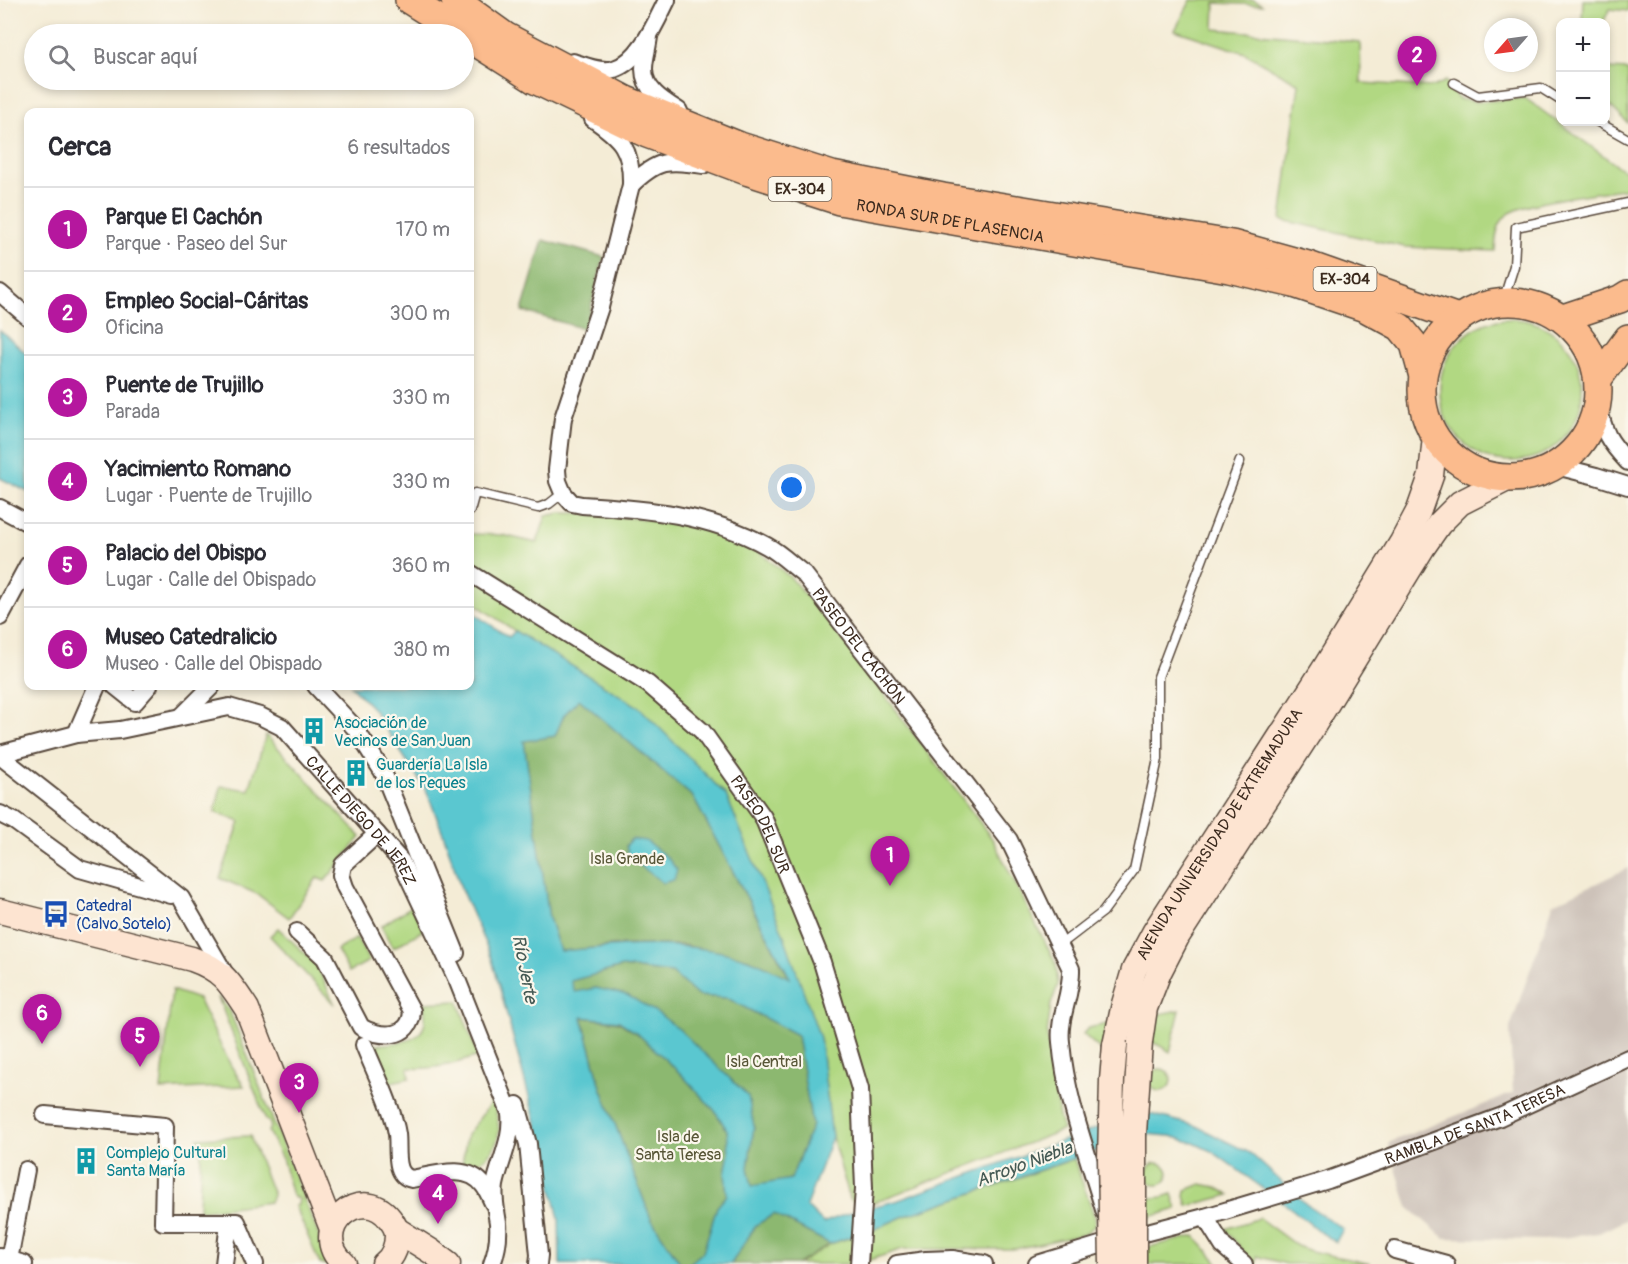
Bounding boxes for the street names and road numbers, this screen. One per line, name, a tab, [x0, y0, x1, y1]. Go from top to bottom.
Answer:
road number: EX-304	[768, 177, 832, 201]
street label: RONDA SUR DE PLASENCIA	[855, 195, 1046, 248]
road number: EX-304	[1314, 267, 1376, 291]
street label: PASEO DEL CACHÓN	[807, 584, 910, 708]
street label: AVENIDA UNIVERSIDAD DE EXTREMADURA	[1132, 705, 1307, 964]
street label: CALLE DIEGO DE JEREZ	[301, 752, 420, 889]
street label: PASEO DEL SUR	[726, 772, 794, 876]
street label: RAMBLA DE SANTA TERESA	[1382, 1079, 1568, 1169]

